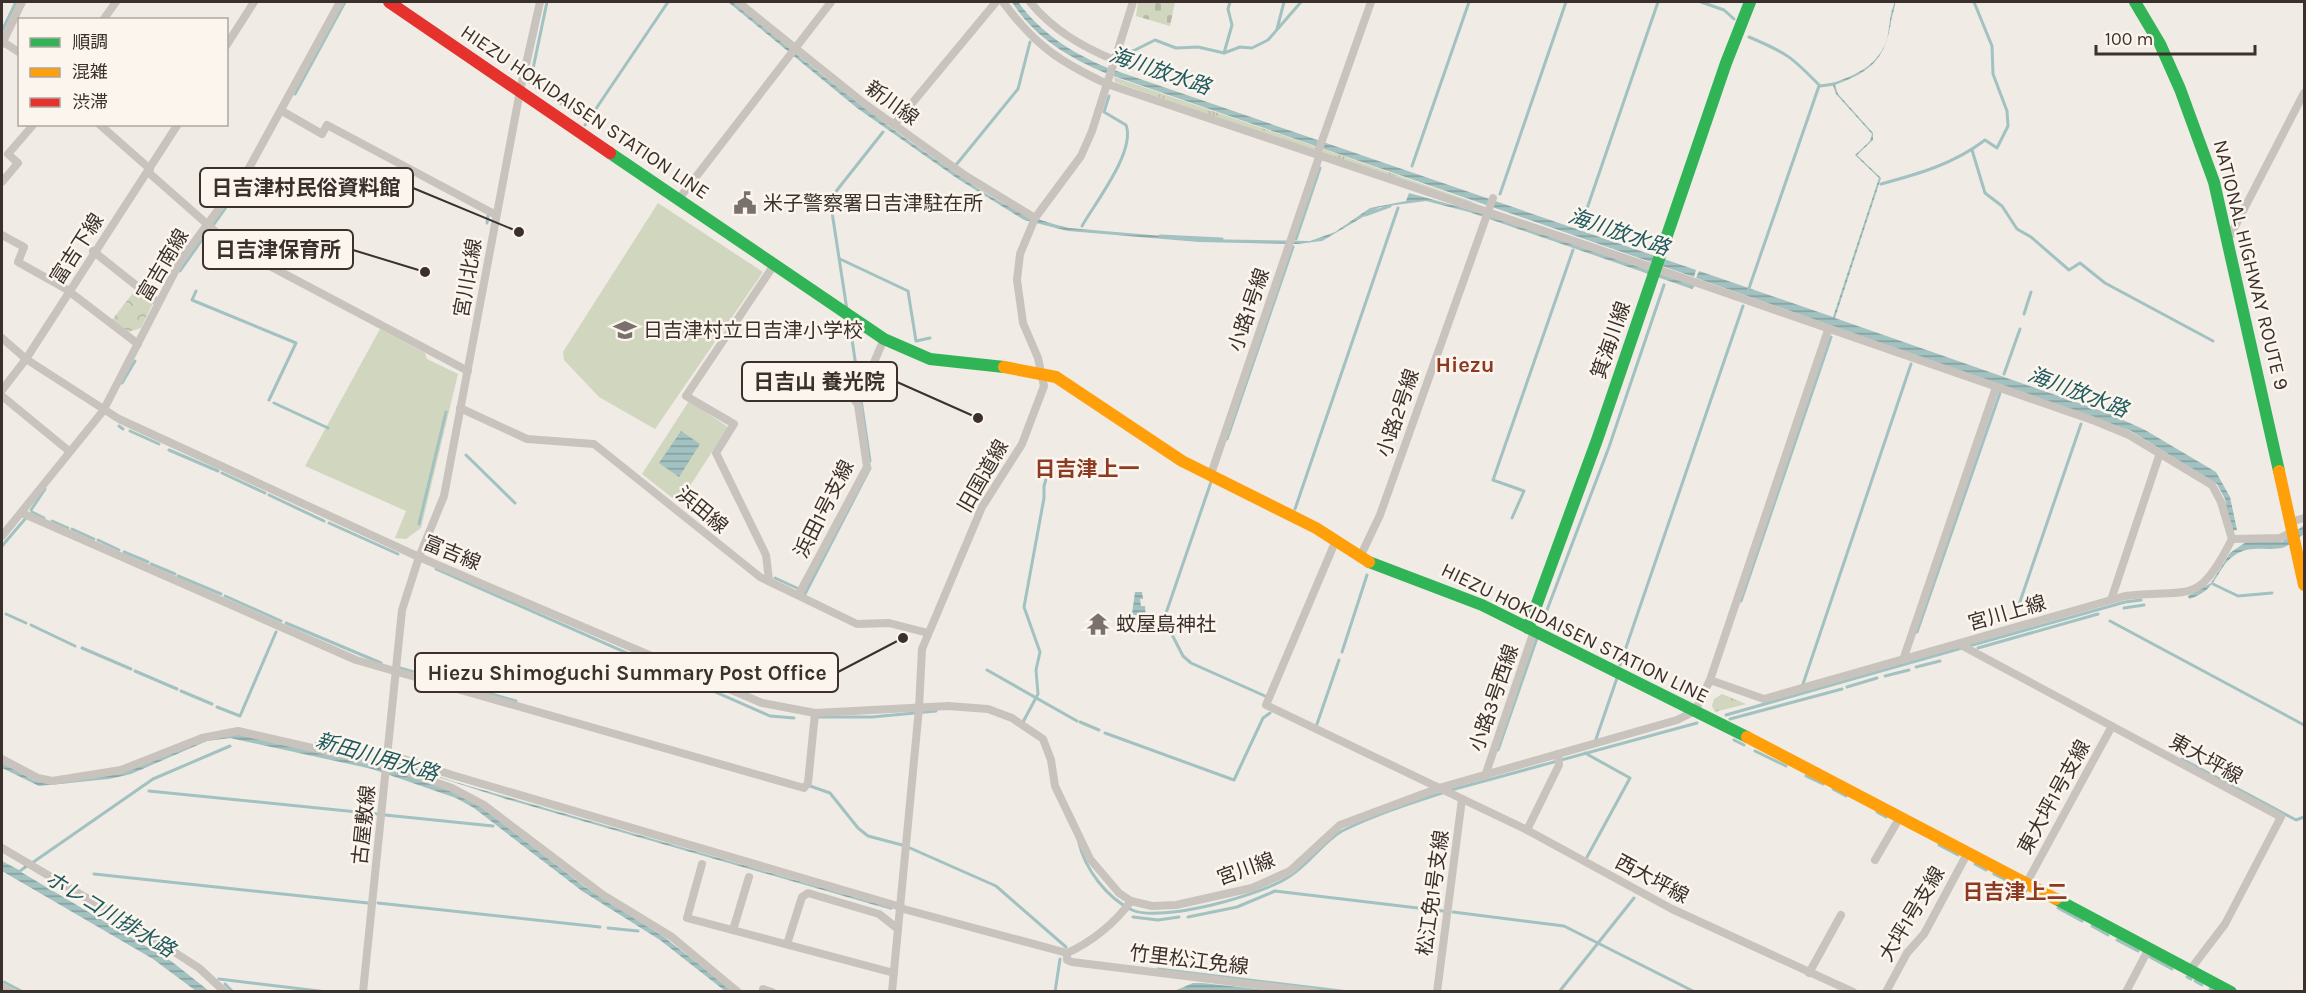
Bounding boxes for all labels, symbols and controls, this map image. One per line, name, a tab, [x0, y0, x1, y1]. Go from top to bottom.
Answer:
legend	[18, 18, 228, 126]
scale bar	[2096, 18, 2255, 56]
street label: HIEZU HOKIDAISEN STATION LINE	[456, 20, 714, 204]
text: 100 m	[2105, 28, 2153, 50]
text: 順調	[72, 31, 108, 53]
water label: 海川放水路	[1106, 43, 1215, 100]
text: 混雑	[72, 61, 108, 83]
street label: 新川線	[861, 76, 923, 130]
text: 渋滞	[72, 91, 108, 113]
street label: NATIONAL HIGHWAY ROUTE 9	[2209, 137, 2293, 393]
callout: 日吉津村民俗資料館	[200, 168, 413, 207]
text: 日吉津村民俗資料館	[212, 176, 401, 200]
public building icon: 米子警察署日吉津駐在所	[732, 190, 758, 216]
place label: 米子警察署日吉津駐在所	[763, 192, 983, 215]
water label: 海川放水路	[1565, 204, 1674, 261]
street label: 富吉下線	[46, 209, 108, 289]
street label: 富吉南線	[133, 225, 193, 305]
callout: 日吉津保育所	[203, 230, 353, 269]
street label: 宮川北線	[450, 237, 486, 319]
text: 日吉津保育所	[215, 238, 341, 262]
street label: 小路1号線	[1224, 265, 1274, 355]
street label: 箕海川線	[1587, 298, 1635, 382]
school or university icon: 日吉津村立日吉津小学校	[612, 317, 638, 343]
place label: 日吉津村立日吉津小学校	[643, 319, 863, 342]
district label: Hiezu	[1435, 352, 1495, 378]
callout: 日吉山 養光院	[742, 362, 897, 401]
water label: 海川放水路	[2025, 362, 2133, 423]
street label: 小路2号線	[1372, 366, 1424, 460]
text: 日吉山 養光院	[753, 370, 885, 394]
street label: 旧国道線	[953, 436, 1013, 516]
street label: 浜田1号支線	[790, 456, 858, 562]
district label: 日吉津上一	[1035, 457, 1140, 481]
street label: 浜田線	[672, 482, 732, 538]
street label: 富吉線	[420, 531, 484, 575]
street label: HIEZU HOKIDAISEN STATION LINE	[1438, 558, 1712, 708]
street label: 宮川上線	[1965, 591, 2049, 635]
temple icon: 蚊屋島神社	[1085, 611, 1111, 637]
place label: 蚊屋島神社	[1116, 613, 1216, 636]
street label: 小路3号西線	[1465, 641, 1523, 755]
callout: Hiezu Shimoguchi Summary Post Office	[415, 653, 838, 692]
text: Hiezu Shimoguchi Summary Post Office	[427, 661, 827, 685]
water label: 新田川用水路	[313, 728, 443, 786]
street label: 東大坪線	[2165, 730, 2247, 788]
street label: 東大坪1号支線	[2013, 736, 2095, 858]
street label: 古屋敷線	[348, 784, 380, 866]
street label: 松江免1号支線	[1413, 829, 1453, 957]
street label: 宮川線	[1214, 848, 1278, 890]
street label: 西大坪線	[1611, 850, 1693, 908]
street label: 大坪1号支線	[1875, 862, 1949, 966]
water label: ホレコ川排水路	[41, 866, 181, 963]
district label: 日吉津上二	[1963, 880, 2068, 904]
street label: 竹里松江免線	[1128, 941, 1250, 979]

